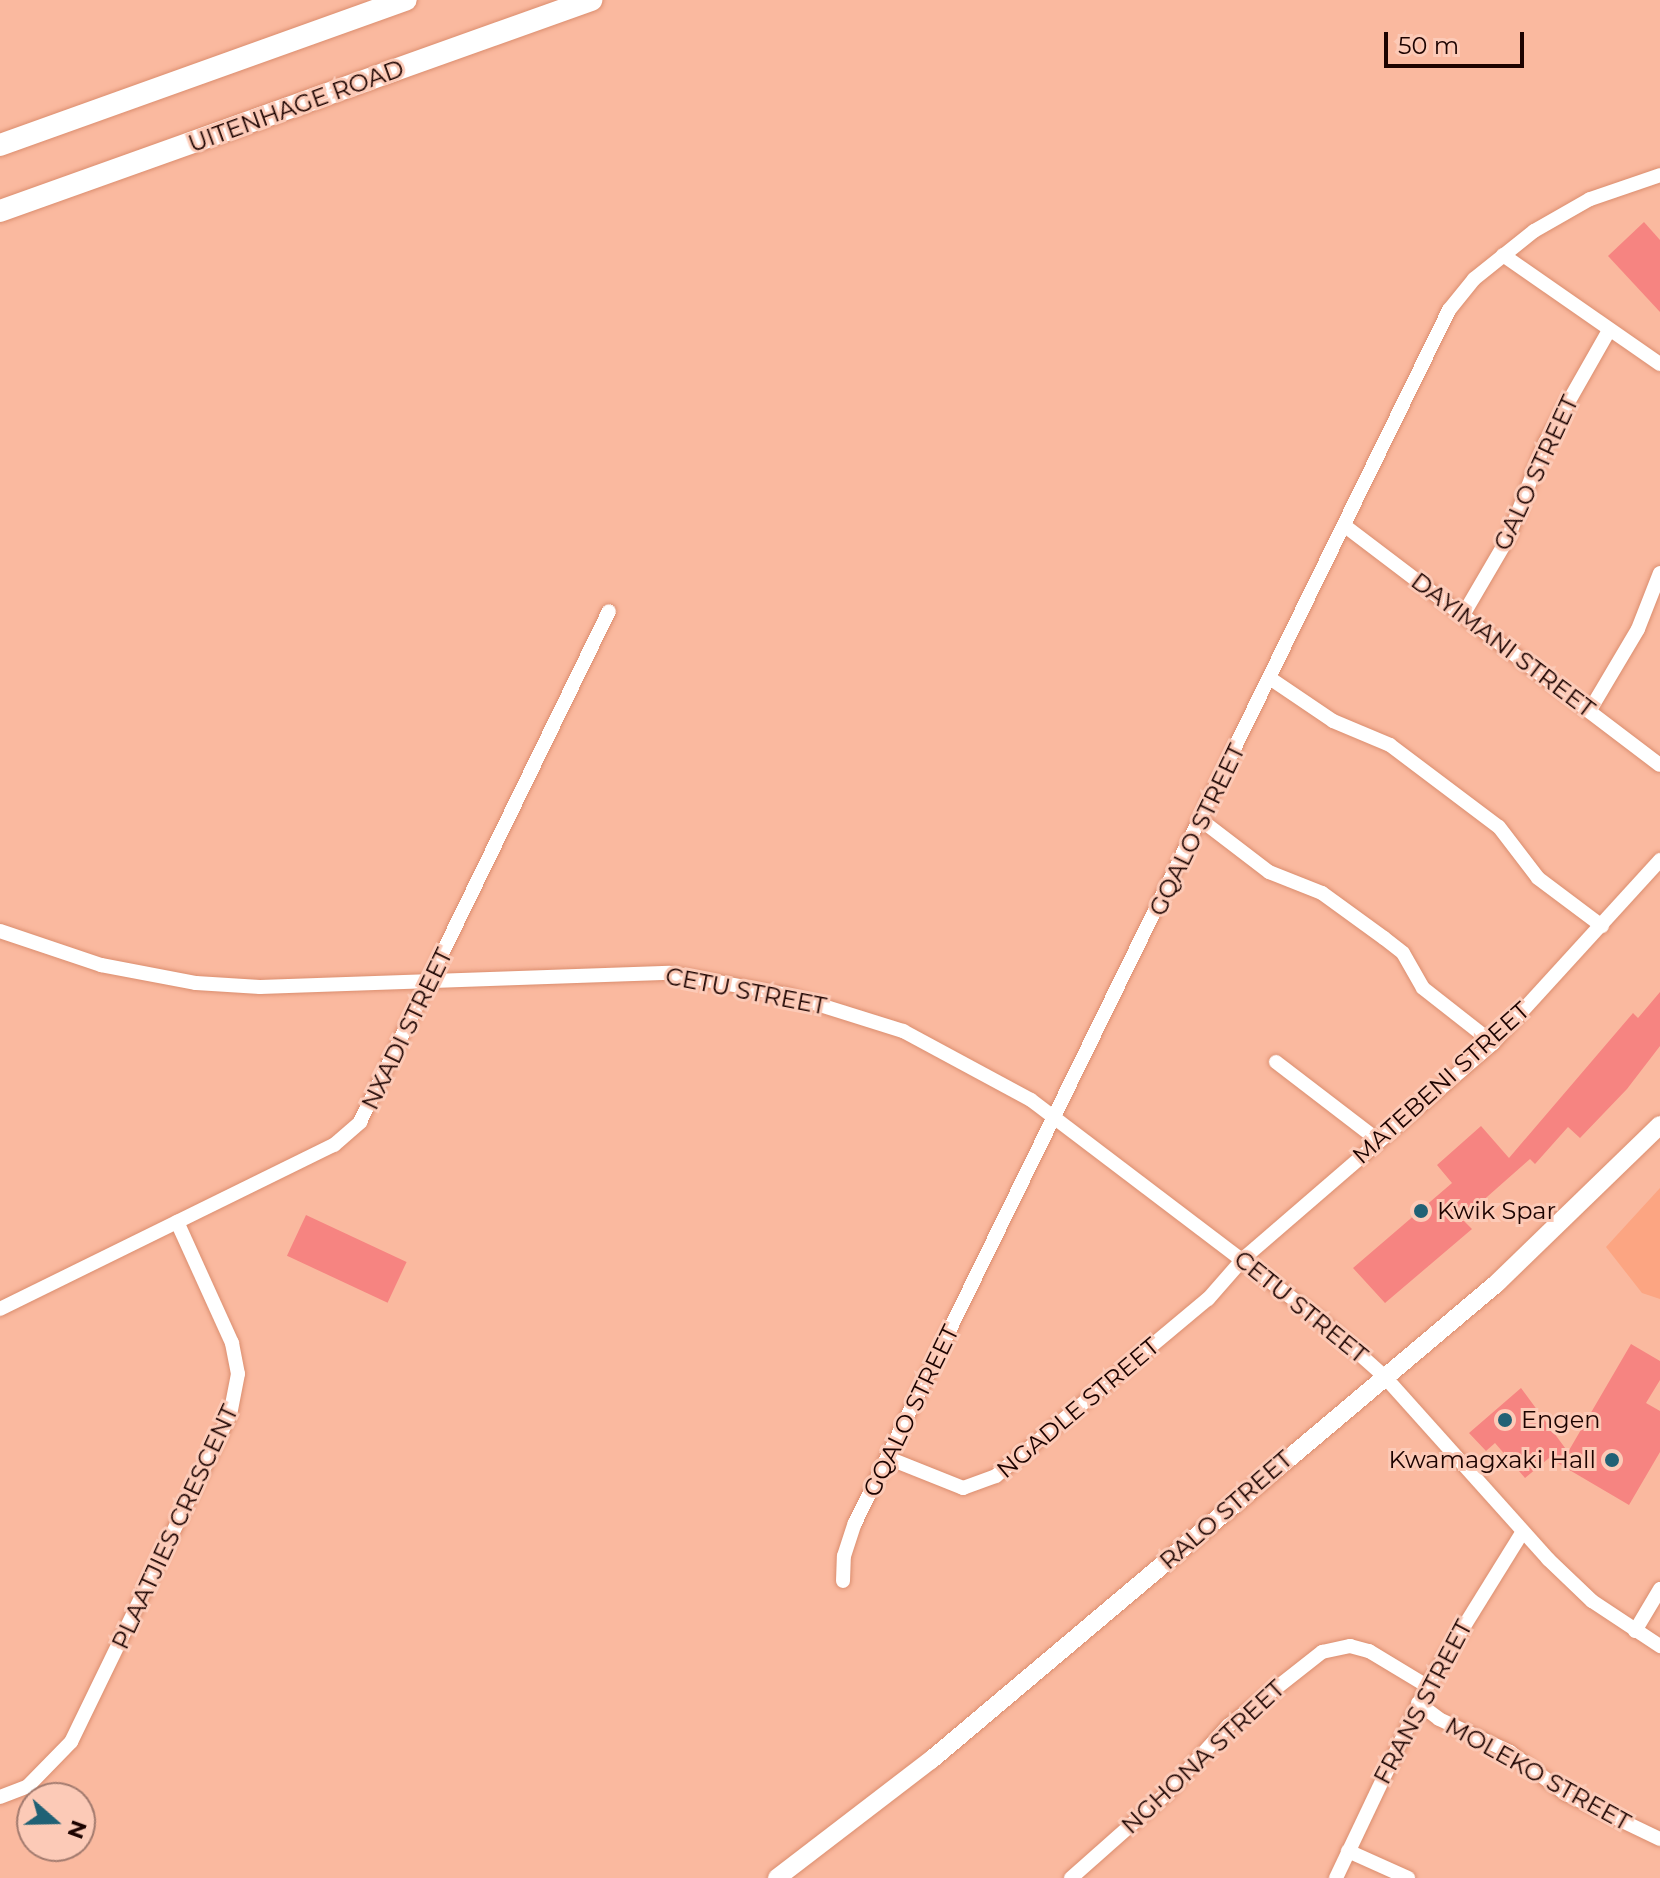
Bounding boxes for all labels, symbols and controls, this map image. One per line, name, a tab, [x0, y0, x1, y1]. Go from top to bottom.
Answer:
scale bar	[1388, 16, 1528, 66]
text: 50 m	[1398, 31, 1459, 60]
street label: UITENHAGE ROAD	[184, 54, 408, 158]
street label: GALO STREET	[1488, 391, 1584, 555]
street label: DAYIMANI STREET	[1405, 567, 1601, 723]
street label: GQALO STREET	[1143, 739, 1251, 921]
street label: NXADI STREET	[355, 944, 459, 1114]
street label: CETU STREET	[663, 961, 829, 1021]
street label: MATEBENI STREET	[1347, 996, 1535, 1170]
place label: Kwik Spar	[1437, 1197, 1556, 1225]
marker: Kwik Spar	[1412, 1202, 1430, 1220]
street label: CETU STREET	[1228, 1244, 1374, 1370]
street label: GQALO STREET	[857, 1320, 965, 1502]
street label: NGADLE STREET	[991, 1332, 1165, 1484]
street label: PLAATJIES CRESCENT	[106, 1400, 244, 1654]
place label: Engen	[1521, 1406, 1600, 1434]
marker: Engen	[1496, 1411, 1514, 1429]
street label: RALO STREET	[1154, 1445, 1298, 1575]
place label: Kwamagxaki Hall	[1389, 1446, 1596, 1474]
marker: Kwamagxaki Hall	[1603, 1451, 1621, 1469]
street label: FRANS STREET	[1368, 1615, 1478, 1789]
street label: NGHONA STREET	[1116, 1674, 1290, 1840]
street label: MOLEKO STREET	[1440, 1711, 1636, 1837]
north arrow	[16, 1782, 96, 1862]
text: N	[61, 1817, 93, 1843]

